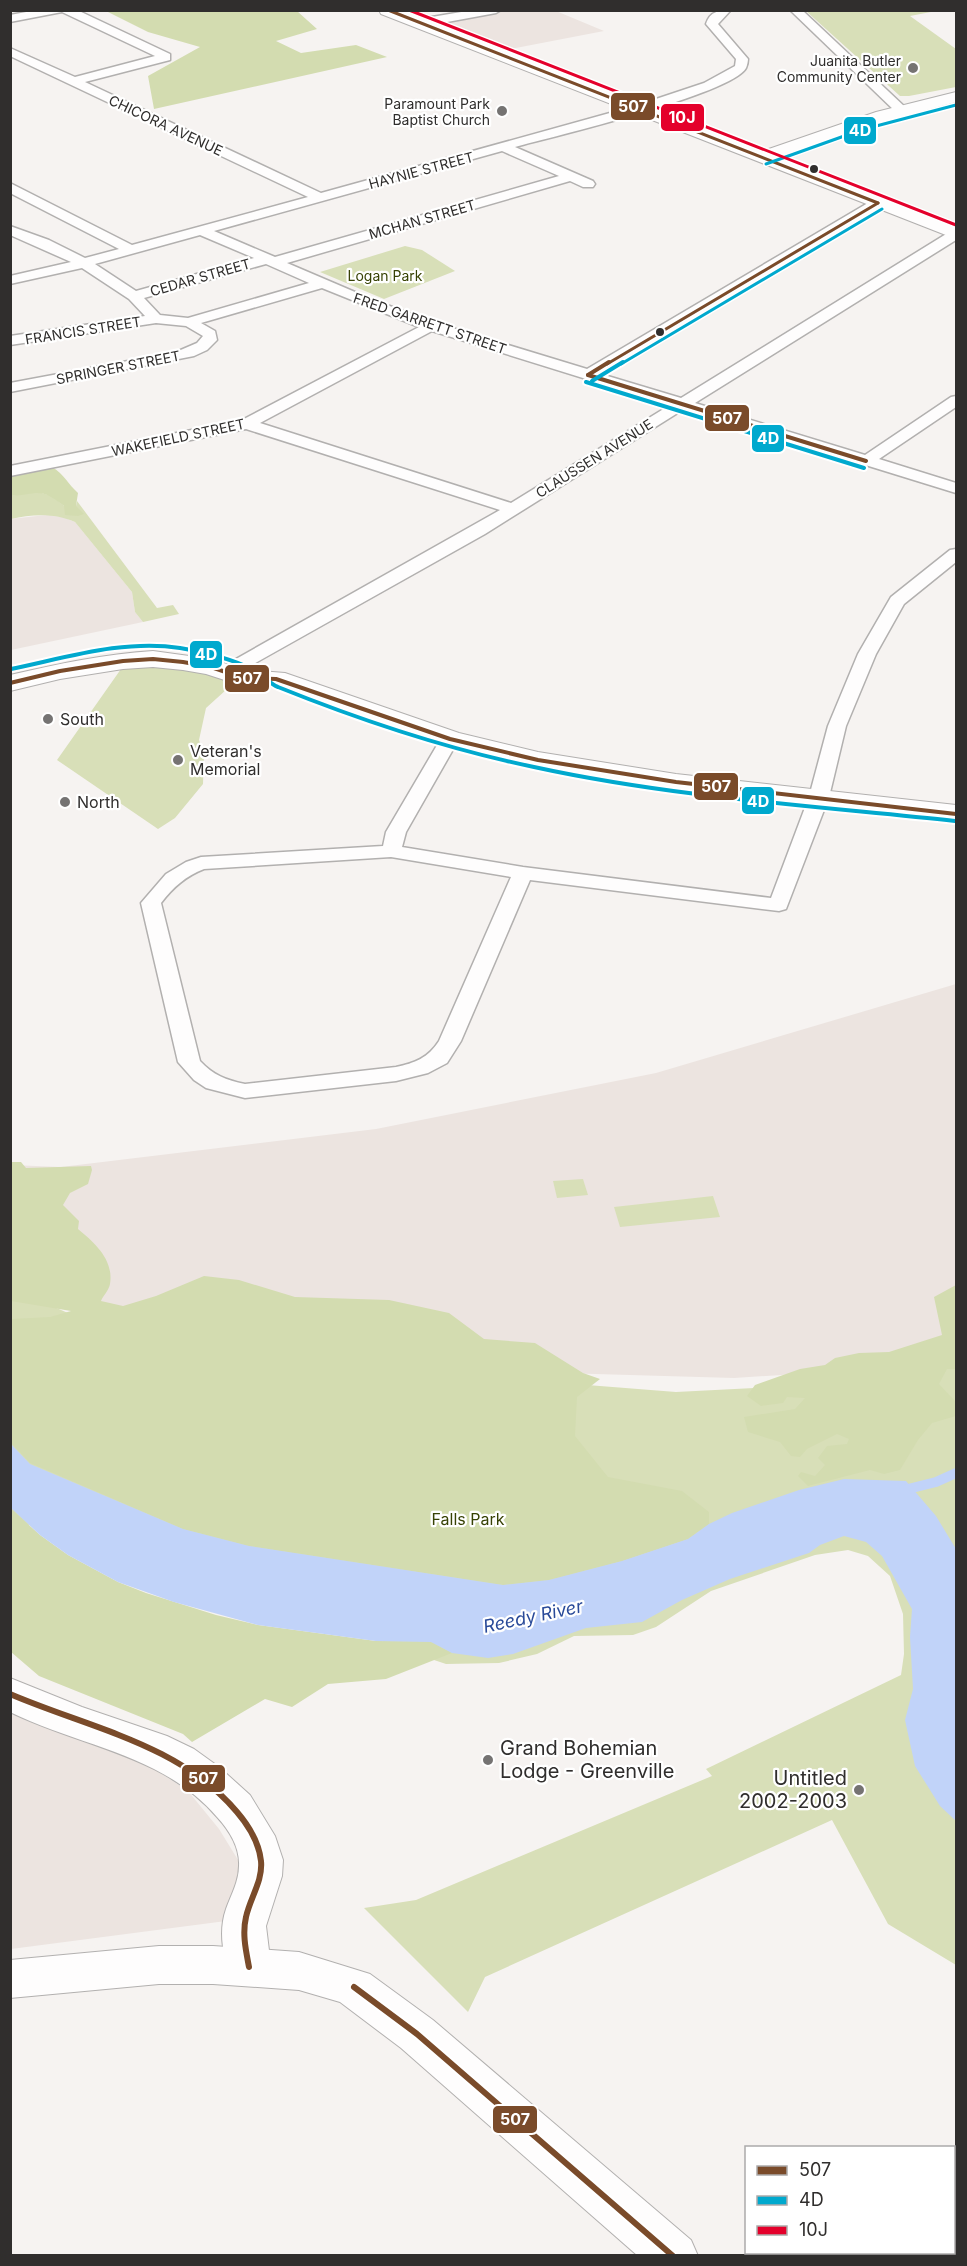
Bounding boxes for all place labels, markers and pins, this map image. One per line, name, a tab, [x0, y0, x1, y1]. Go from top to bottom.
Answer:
place label: Juanita Butler Community Center	[777, 52, 901, 85]
marker: Juanita Butler Community Center	[906, 61, 920, 75]
place label: Paramount Park Baptist Church	[384, 95, 490, 128]
marker: Paramount Park Baptist Church	[495, 104, 509, 118]
unlabelled marker	[808, 163, 820, 175]
unlabelled marker	[654, 326, 666, 338]
place label: South	[60, 709, 104, 729]
marker: South	[41, 712, 55, 726]
place label: Veteran's Memorial	[190, 741, 262, 779]
marker: Veteran's Memorial	[171, 753, 185, 767]
place label: North	[77, 792, 120, 812]
marker: North	[58, 795, 72, 809]
place label: Grand Bohemian Lodge - Greenville	[500, 1736, 674, 1783]
marker: Grand Bohemian Lodge - Greenville	[481, 1753, 495, 1767]
place label: Untitled 2002-2003	[739, 1766, 847, 1813]
marker: Untitled 2002-2003	[852, 1783, 866, 1797]

